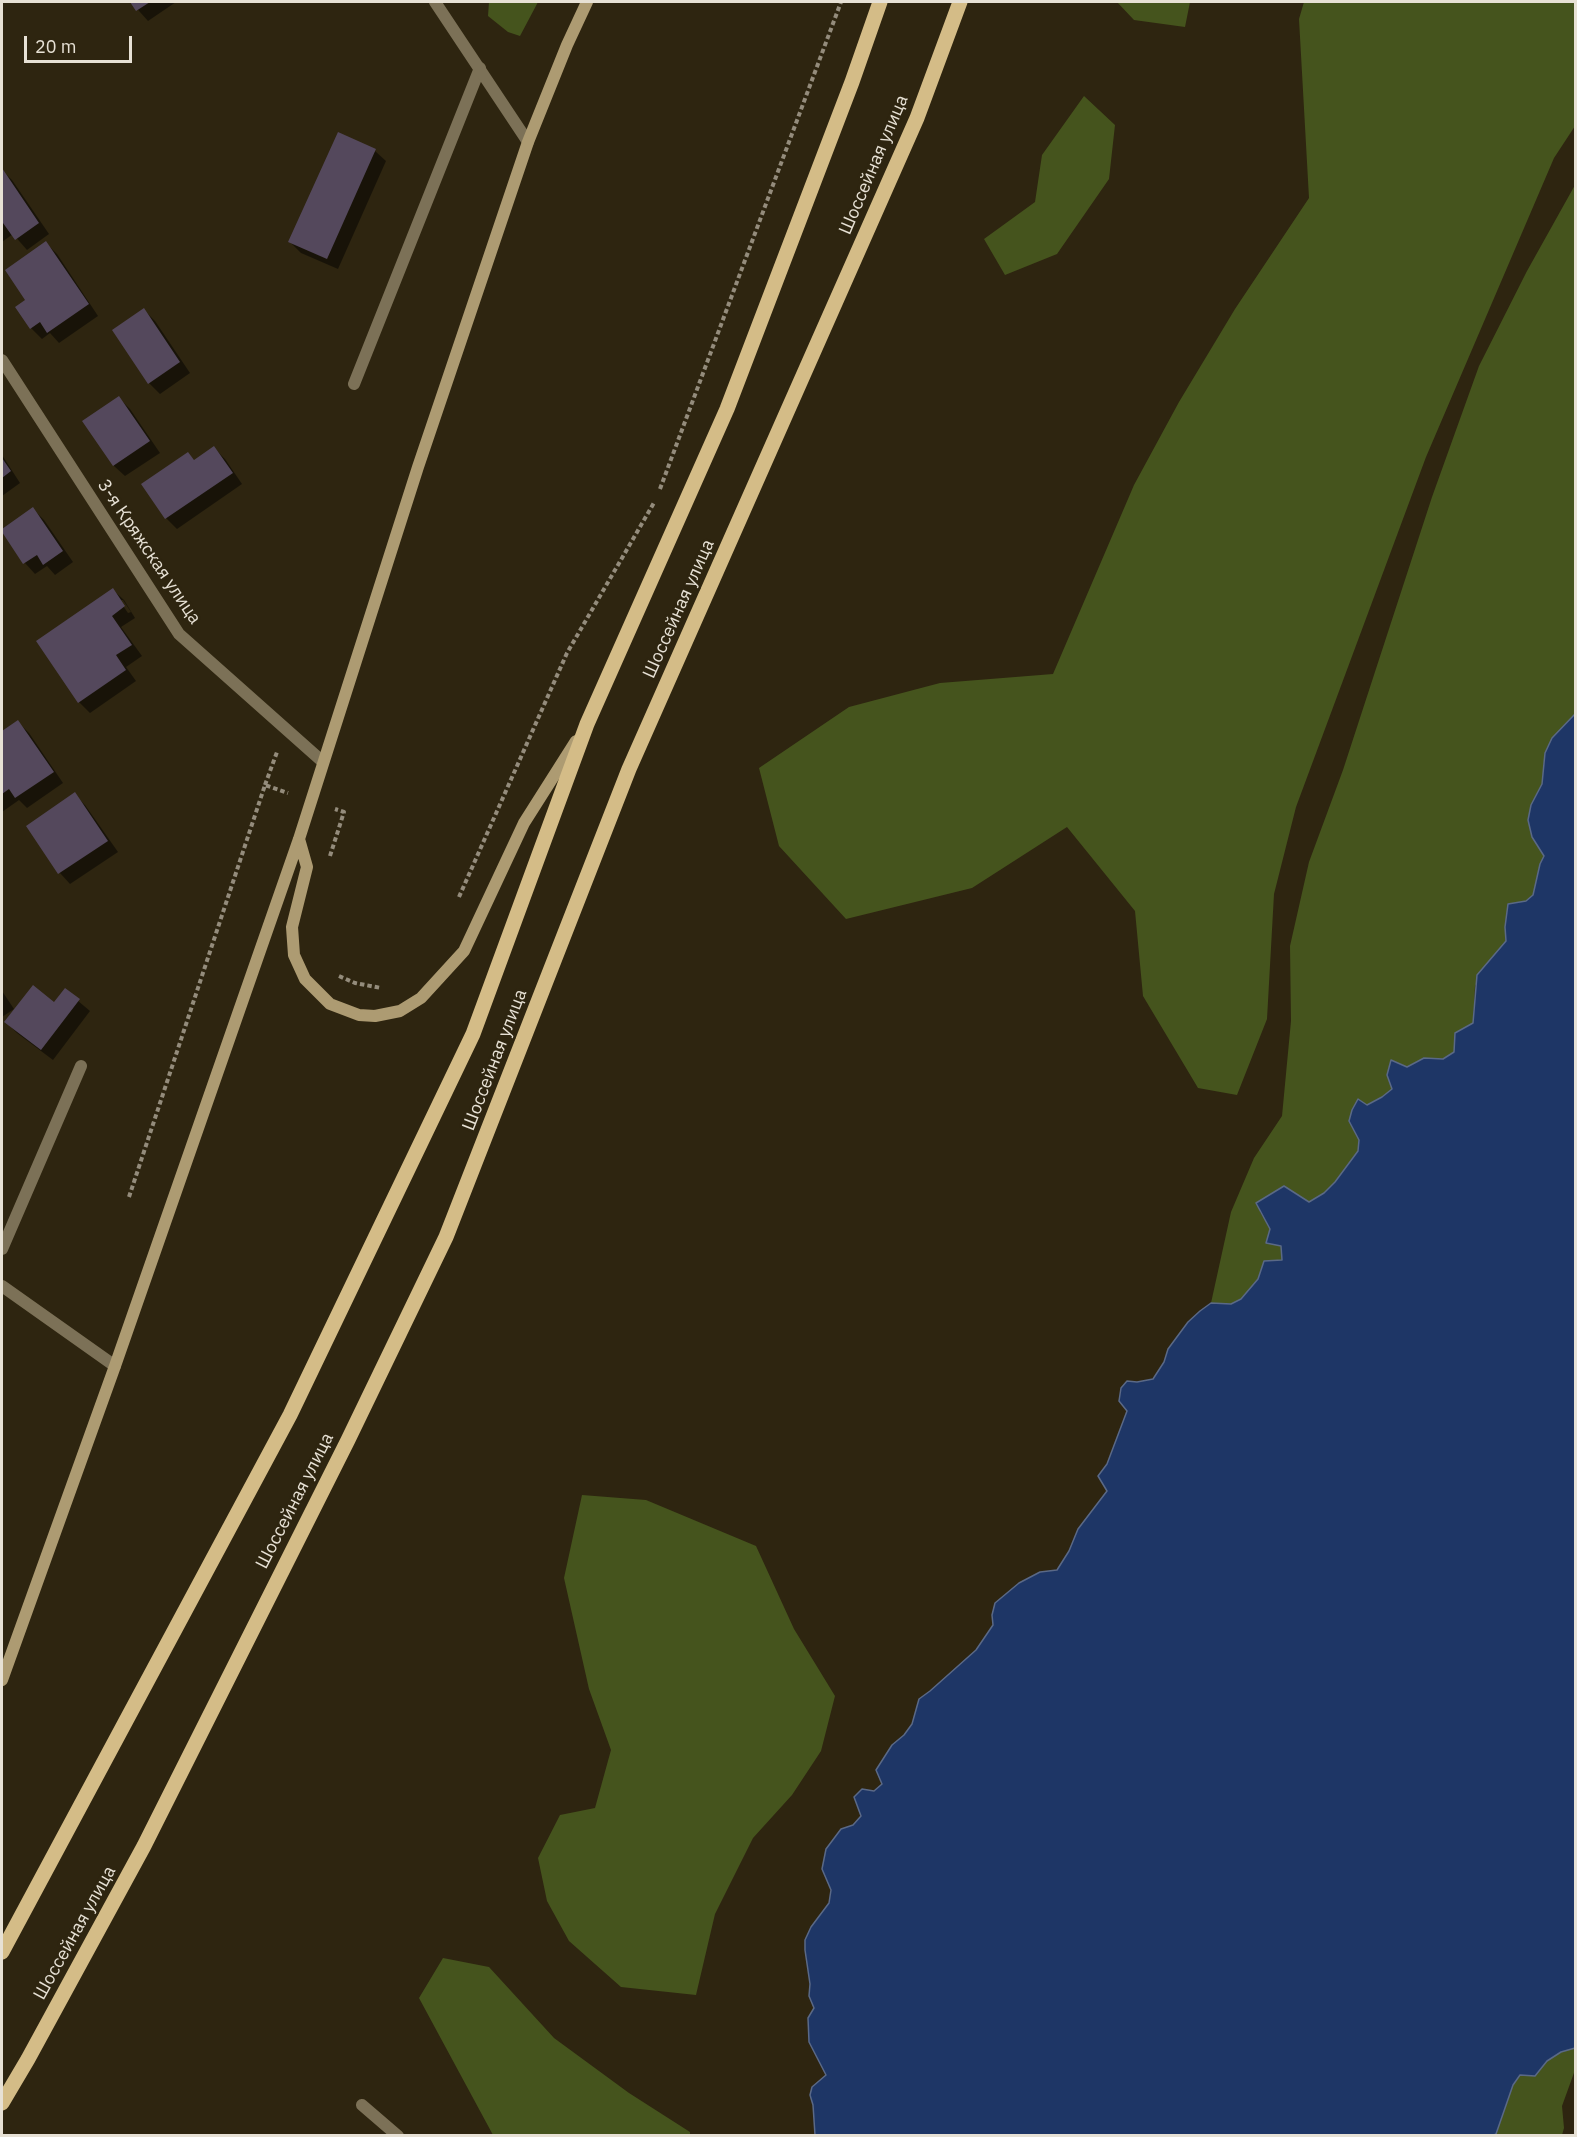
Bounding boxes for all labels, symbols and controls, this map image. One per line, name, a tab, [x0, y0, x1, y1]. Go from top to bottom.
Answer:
scale bar	[27, 24, 135, 62]
text: 20 m	[35, 35, 77, 58]
street label: Шоссейная улица	[835, 92, 913, 238]
street label: 3-я Кряжская улица	[93, 476, 205, 628]
street label: Шоссейная улица	[639, 536, 719, 682]
street label: Шоссейная улица	[458, 986, 532, 1134]
street label: Шоссейная улица	[251, 1429, 339, 1573]
street label: Шоссейная улица	[29, 1862, 121, 2004]

